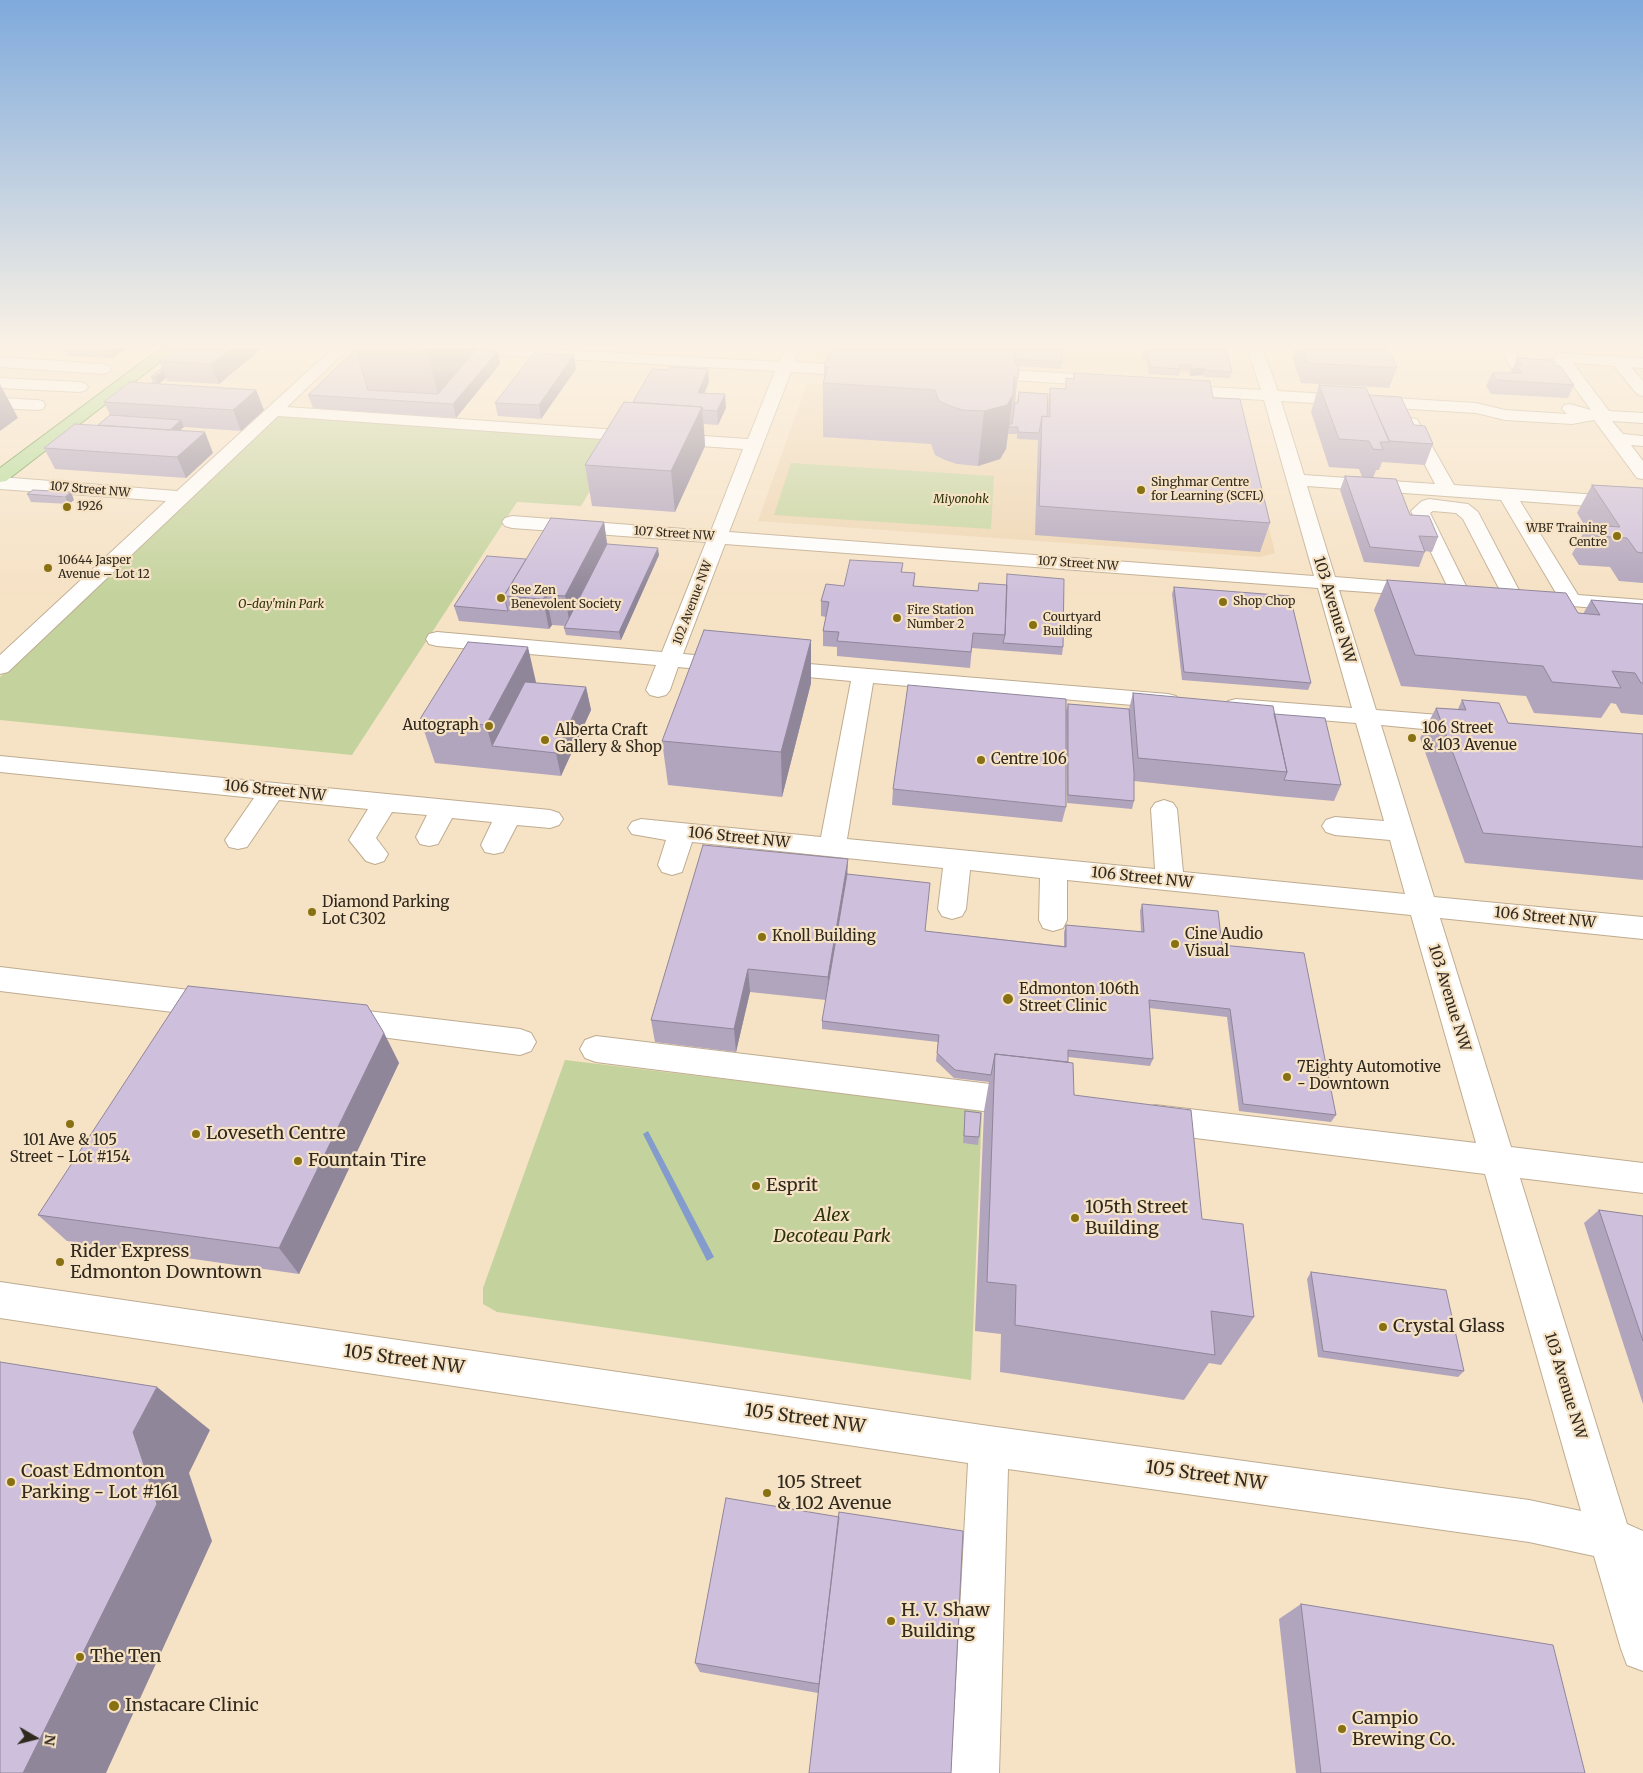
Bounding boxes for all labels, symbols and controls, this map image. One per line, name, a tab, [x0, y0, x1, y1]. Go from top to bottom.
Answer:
place label: Singhmar Centre for Learning (SCFL)	[1151, 476, 1264, 504]
street label: 107 Street NW	[49, 479, 131, 501]
marker: Singhmar Centre for Learning (SCFL)	[1135, 484, 1147, 496]
park label: Miyonohk	[933, 493, 989, 507]
place label: 1926	[77, 500, 103, 514]
marker: 1926	[61, 501, 73, 513]
place label: WBF Training Centre	[1526, 522, 1607, 550]
street label: 107 Street NW	[633, 524, 715, 544]
marker: WBF Training Centre	[1611, 530, 1623, 542]
place label: 10644 Jasper Avenue – Lot 12	[58, 554, 150, 582]
street label: 107 Street NW	[1037, 554, 1119, 574]
street label: 103 Avenue NW	[1309, 554, 1359, 666]
street label: 102 Avenue NW	[670, 559, 716, 647]
marker: 10644 Jasper Avenue – Lot 12	[42, 562, 54, 574]
place label: See Zen Benevolent Society	[511, 584, 621, 612]
marker: See Zen Benevolent Society	[495, 592, 507, 604]
place label: Shop Chop	[1233, 595, 1295, 609]
marker: Shop Chop	[1217, 596, 1229, 608]
park label: O-day'min Park	[238, 598, 324, 612]
place label: Fire Station Number 2	[907, 604, 974, 632]
place label: Courtyard Building	[1043, 611, 1101, 639]
marker: Fire Station Number 2	[891, 612, 903, 624]
marker: Courtyard Building	[1027, 619, 1039, 631]
place label: Autograph	[402, 717, 479, 735]
marker: Autograph	[483, 720, 495, 732]
place label: 106 Street & 103 Avenue	[1422, 720, 1517, 755]
place label: Alberta Craft Gallery & Shop	[555, 722, 662, 757]
marker: 106 Street & 103 Avenue	[1406, 732, 1418, 744]
marker: Alberta Craft Gallery & Shop	[539, 734, 551, 746]
place label: Centre 106	[991, 751, 1067, 769]
marker: Centre 106	[975, 754, 987, 766]
street label: 106 Street NW	[223, 777, 327, 805]
street label: 106 Street NW	[687, 824, 791, 852]
street label: 106 Street NW	[1090, 864, 1194, 892]
place label: Diamond Parking Lot C302	[322, 894, 449, 929]
street label: 106 Street NW	[1493, 904, 1597, 932]
marker: Diamond Parking Lot C302	[306, 906, 318, 918]
place label: Cine Audio Visual	[1185, 926, 1263, 961]
place label: Knoll Building	[772, 928, 876, 946]
marker: Knoll Building	[756, 931, 768, 943]
marker: Cine Audio Visual	[1169, 938, 1181, 950]
street label: 103 Avenue NW	[1424, 942, 1474, 1054]
place label: Edmonton 106th Street Clinic	[1019, 981, 1139, 1016]
marker: Edmonton 106th Street Clinic	[1001, 992, 1015, 1006]
place label: 7Eighty Automotive - Downtown	[1297, 1059, 1441, 1094]
marker: 7Eighty Automotive - Downtown	[1281, 1071, 1293, 1083]
marker: 101 Ave & 105 Street - Lot #154	[64, 1118, 76, 1130]
place label: Loveseth Centre	[206, 1123, 346, 1145]
marker: Loveseth Centre	[190, 1128, 202, 1140]
place label: 101 Ave & 105 Street - Lot #154	[10, 1132, 130, 1167]
place label: Fountain Tire	[308, 1150, 426, 1172]
marker: Fountain Tire	[292, 1155, 304, 1167]
place label: Esprit	[766, 1175, 818, 1197]
marker: Esprit	[750, 1180, 762, 1192]
place label: 105th Street Building	[1085, 1197, 1188, 1240]
park label: Alex Decoteau Park	[773, 1205, 891, 1248]
marker: 105th Street Building	[1069, 1212, 1081, 1224]
place label: Rider Express Edmonton Downtown	[70, 1241, 262, 1284]
marker: Rider Express Edmonton Downtown	[54, 1256, 66, 1268]
place label: Crystal Glass	[1393, 1316, 1505, 1338]
marker: Crystal Glass	[1377, 1321, 1389, 1333]
street label: 103 Avenue NW	[1540, 1330, 1590, 1442]
street label: 105 Street NW	[342, 1341, 466, 1379]
street label: 105 Street NW	[743, 1400, 867, 1438]
street label: 105 Street NW	[1144, 1457, 1268, 1495]
place label: Coast Edmonton Parking - Lot #161	[21, 1461, 179, 1504]
place label: 105 Street & 102 Avenue	[777, 1472, 891, 1515]
marker: Coast Edmonton Parking - Lot #161	[5, 1476, 17, 1488]
marker: 105 Street & 102 Avenue	[761, 1487, 773, 1499]
place label: H. V. Shaw Building	[901, 1600, 990, 1642]
marker: H. V. Shaw Building	[885, 1615, 897, 1627]
place label: The Ten	[90, 1646, 161, 1668]
marker: The Ten	[74, 1651, 86, 1663]
place label: Instacare Clinic	[125, 1695, 259, 1717]
marker: Instacare Clinic	[107, 1699, 121, 1713]
place label: Campio Brewing Co.	[1352, 1708, 1455, 1750]
north arrow	[10, 1713, 60, 1763]
marker: Campio Brewing Co.	[1336, 1723, 1348, 1735]
text: N	[40, 1733, 60, 1747]

